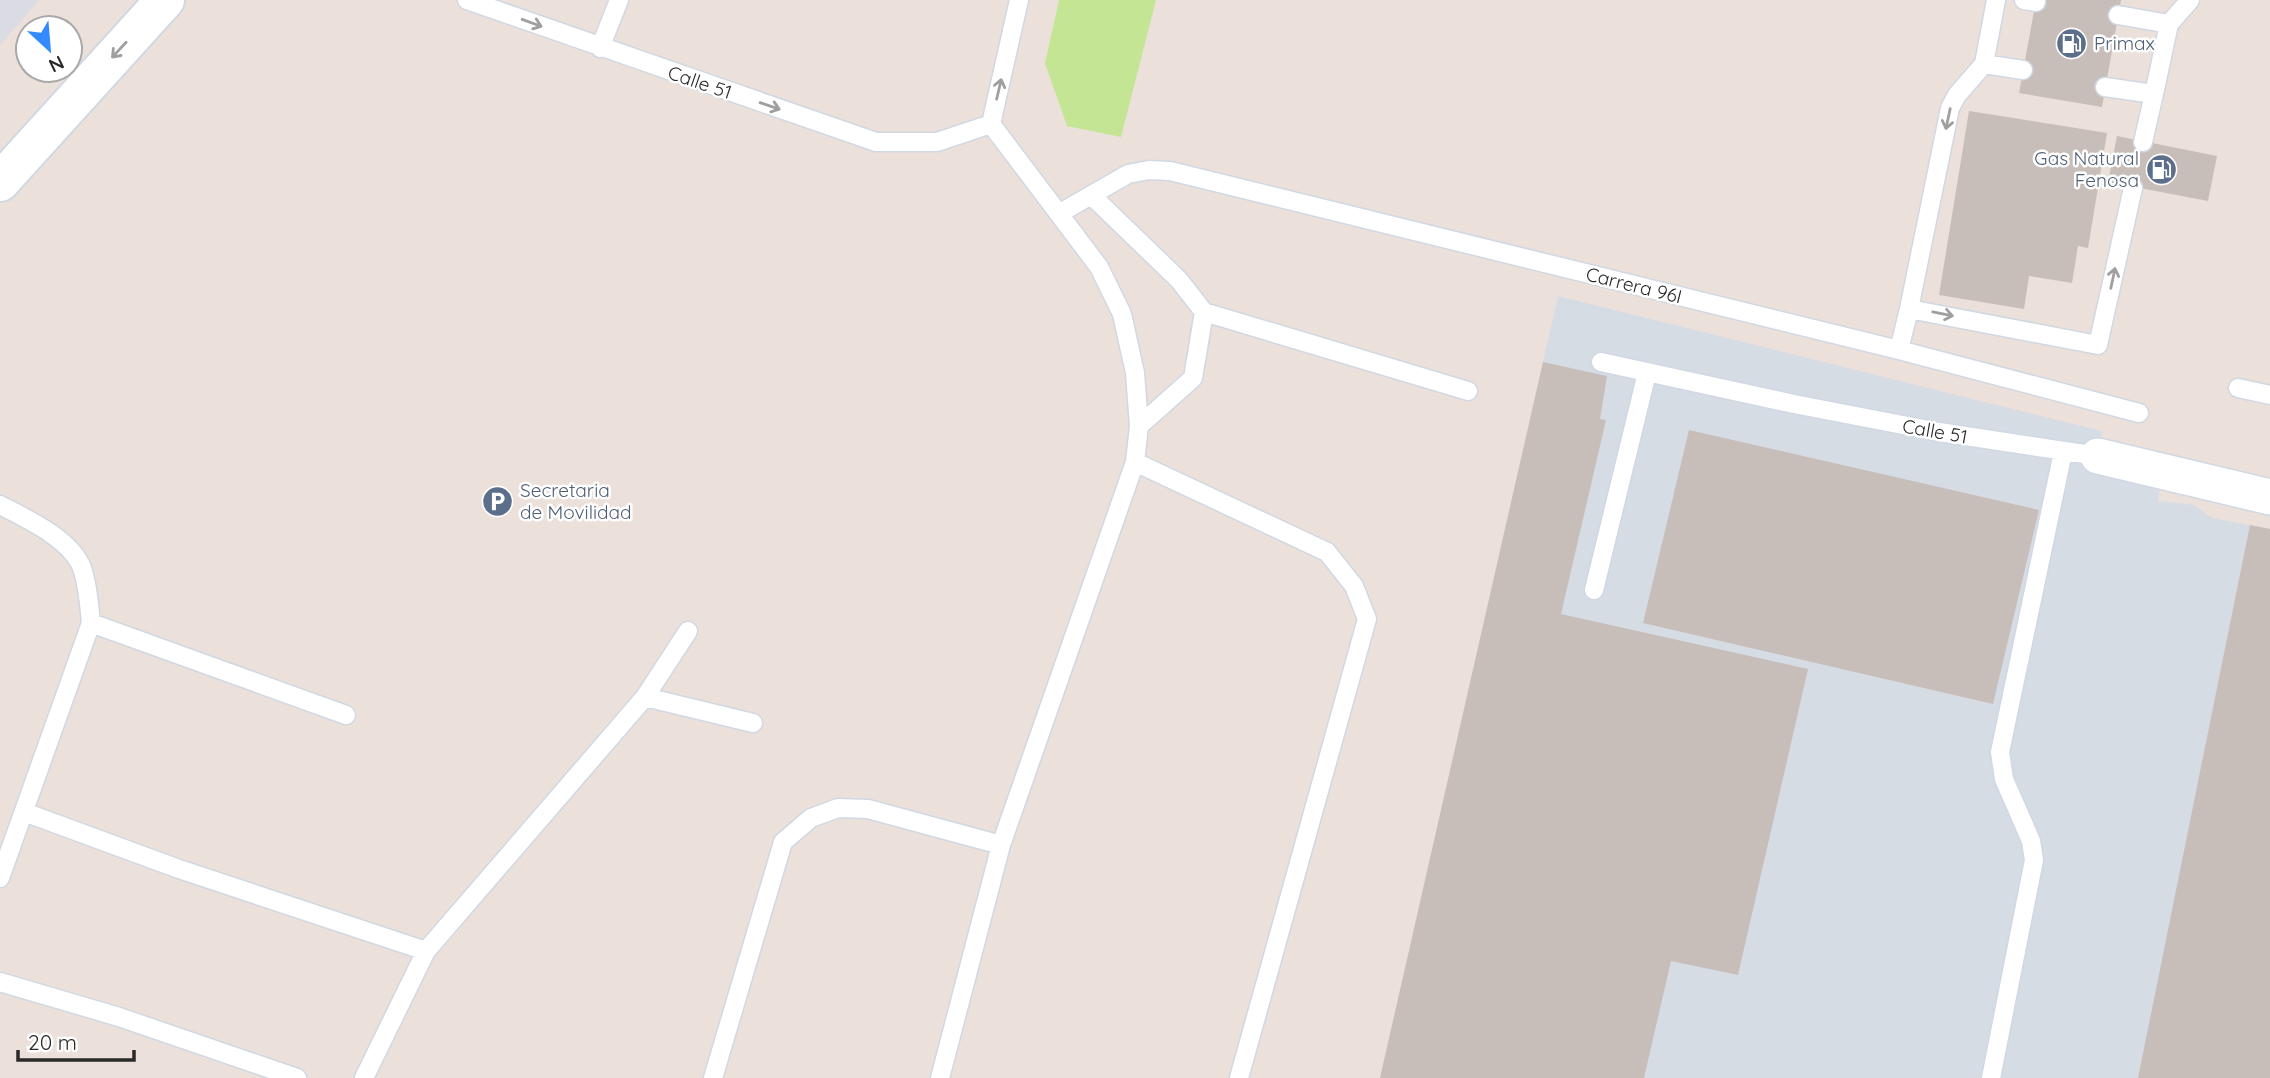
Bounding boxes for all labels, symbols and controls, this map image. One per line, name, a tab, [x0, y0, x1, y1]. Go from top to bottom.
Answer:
north arrow	[14, 14, 84, 84]
one-way arrow	[520, 18, 542, 30]
fuel station icon: Primax	[2054, 26, 2088, 60]
place label: Primax	[2094, 31, 2155, 55]
one-way arrow	[111, 41, 127, 59]
text: N	[45, 50, 68, 78]
street label: Calle 51	[665, 60, 735, 104]
one-way arrow	[993, 78, 1006, 101]
one-way arrow	[758, 101, 780, 113]
one-way arrow	[1940, 108, 1953, 130]
place label: Gas Natural Fenosa	[2034, 146, 2139, 192]
fuel station icon: Gas Natural Fenosa	[2145, 152, 2179, 186]
street label: Carrera 96I	[1583, 261, 1685, 309]
one-way arrow	[2107, 267, 2120, 290]
one-way arrow	[1931, 308, 1954, 322]
street label: Calle 51	[1901, 413, 1969, 449]
place label: Secretaria de Movilidad	[520, 478, 632, 524]
parking icon: Secretaria de Movilidad	[480, 484, 514, 518]
scale bar	[18, 1018, 133, 1062]
text: 20 m	[28, 1029, 77, 1055]

